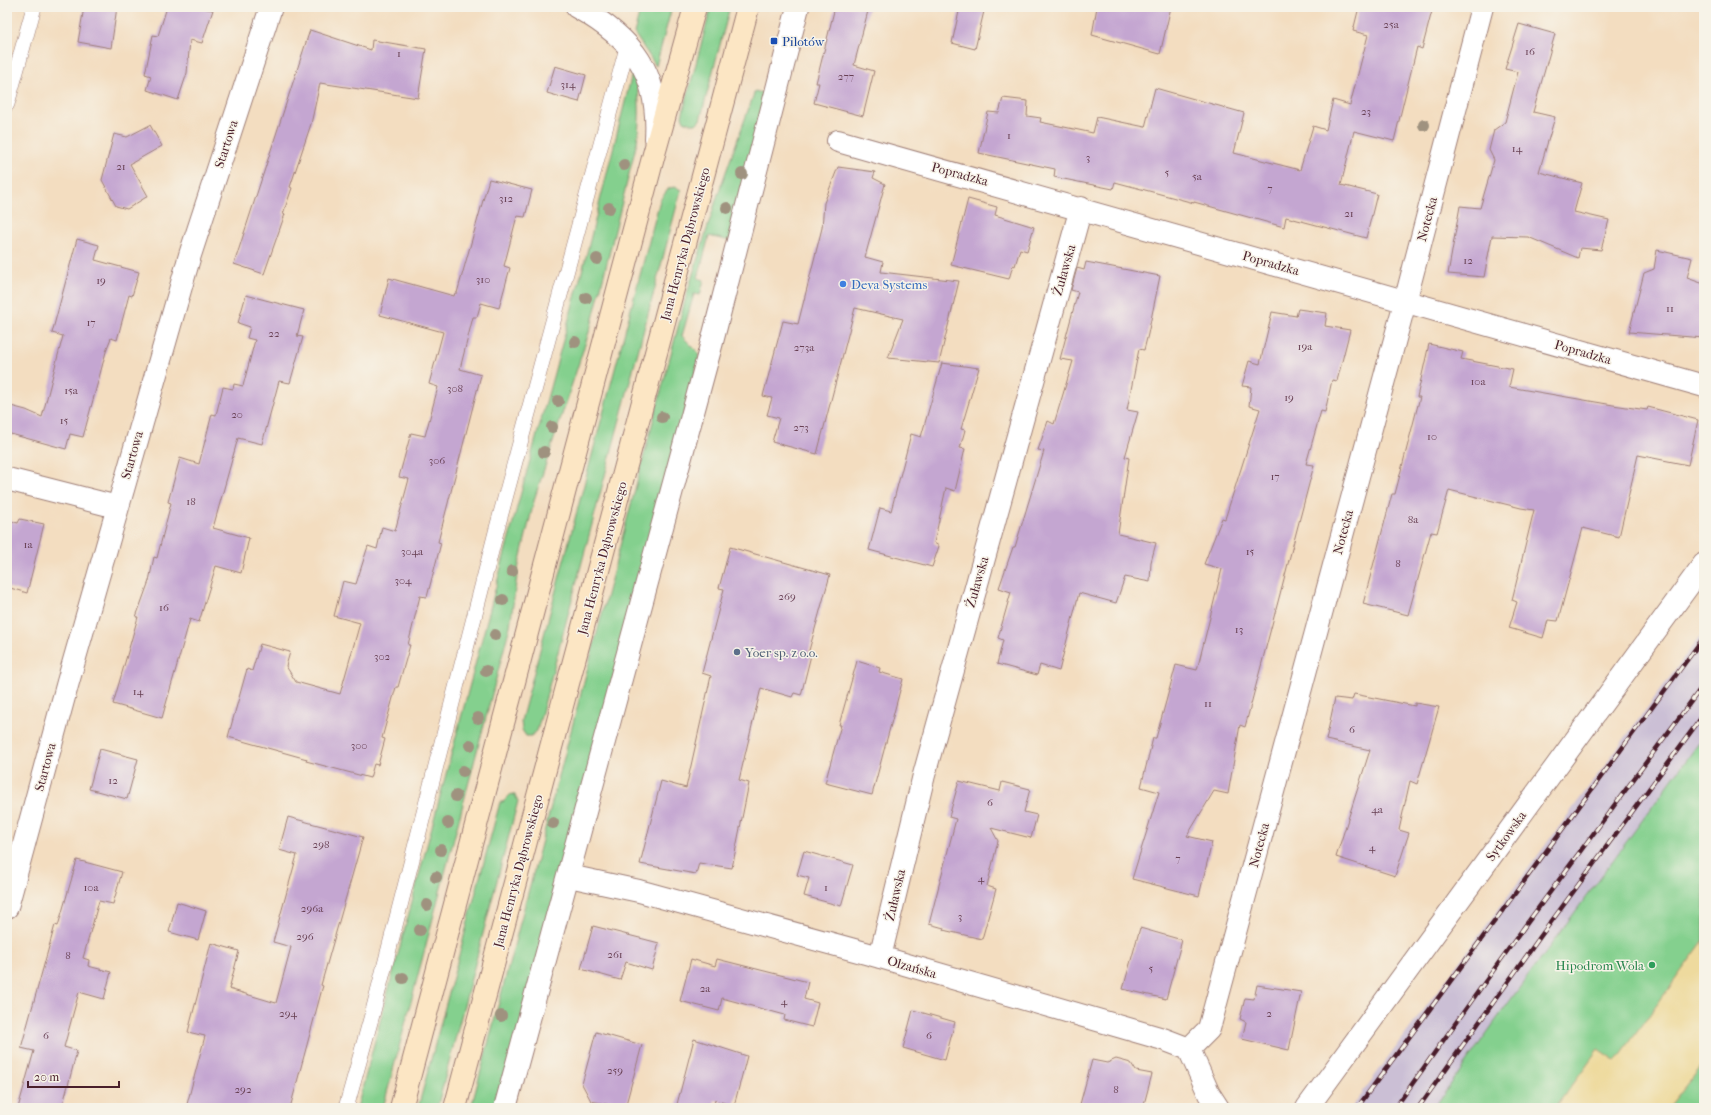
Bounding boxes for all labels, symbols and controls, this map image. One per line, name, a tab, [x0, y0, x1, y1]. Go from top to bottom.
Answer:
house number: 25a	[1383, 18, 1400, 31]
place label: Pilotów	[782, 34, 825, 49]
marker: Pilotów	[769, 36, 779, 46]
house number: 16	[1525, 45, 1535, 58]
house number: 1	[397, 47, 401, 60]
house number: 277	[838, 70, 854, 83]
house number: 314	[561, 78, 576, 91]
house number: 23	[1361, 105, 1371, 118]
street label: Startowa	[211, 117, 241, 170]
house number: 1	[1007, 129, 1011, 142]
house number: 14	[1512, 142, 1523, 155]
house number: 3	[1086, 151, 1090, 164]
street label: Popradzka	[930, 159, 991, 189]
house number: 21	[116, 160, 126, 173]
street label: Jana Henryka Dąbrowskiego	[657, 165, 713, 323]
house number: 5	[1165, 166, 1170, 179]
house number: 5a	[1192, 170, 1203, 183]
house number: 7	[1267, 182, 1273, 195]
house number: 312	[499, 192, 513, 205]
street label: Notecka	[1414, 194, 1440, 243]
house number: 21	[1344, 207, 1354, 220]
street label: Żuławska	[1050, 242, 1079, 297]
street label: Popradzka	[1241, 248, 1302, 278]
house number: 12	[1463, 254, 1473, 267]
house number: 310	[476, 273, 490, 286]
house number: 19	[96, 274, 106, 287]
place label: Deva Systems	[851, 277, 927, 292]
marker: Deva Systems	[838, 279, 848, 289]
house number: 11	[1666, 302, 1674, 315]
house number: 17	[86, 316, 96, 329]
house number: 22	[268, 327, 280, 340]
street label: Popradzka	[1553, 337, 1614, 367]
house number: 19a	[1298, 340, 1313, 353]
house number: 273a	[794, 341, 815, 354]
house number: 10a	[1470, 375, 1486, 388]
house number: 308	[447, 382, 463, 395]
house number: 15a	[64, 384, 79, 397]
house number: 19	[1284, 391, 1294, 404]
house number: 20	[231, 408, 243, 421]
house number: 15	[60, 414, 69, 427]
house number: 273	[793, 421, 809, 434]
street label: Startowa	[118, 428, 146, 481]
house number: 10	[1427, 430, 1437, 443]
house number: 306	[429, 454, 445, 467]
house number: 17	[1270, 470, 1280, 483]
street label: Jana Henryka Dąbrowskiego	[574, 479, 630, 637]
house number: 18	[186, 495, 196, 508]
street label: Notecka	[1330, 507, 1356, 556]
house number: 8a	[1408, 513, 1419, 526]
house number: 1a	[23, 538, 33, 551]
house number: 304a	[401, 545, 424, 558]
house number: 15	[1246, 545, 1255, 558]
street label: Żuławska	[963, 554, 992, 609]
house number: 8	[1395, 557, 1401, 570]
house number: 304	[395, 574, 412, 587]
house number: 269	[778, 590, 796, 603]
house number: 16	[159, 601, 169, 614]
house number: 13	[1235, 623, 1243, 636]
place label: Yoer sp. z o.o.	[744, 645, 818, 660]
marker: Yoer sp. z o.o.	[732, 647, 742, 657]
house number: 302	[374, 650, 390, 663]
house number: 14	[133, 685, 144, 698]
house number: 11	[1204, 697, 1212, 710]
house number: 6	[1349, 723, 1355, 736]
house number: 300	[351, 739, 367, 752]
street label: Startowa	[31, 740, 59, 793]
house number: 12	[108, 774, 118, 787]
street label: Jana Henryka Dąbrowskiego	[490, 792, 546, 950]
house number: 6	[987, 796, 993, 809]
house number: 4a	[1371, 803, 1384, 816]
street label: Sytkowska	[1483, 807, 1530, 864]
street label: Notecka	[1246, 820, 1272, 869]
house number: 298	[313, 838, 329, 851]
house number: 4	[1369, 841, 1376, 854]
house number: 7	[1175, 852, 1181, 865]
street label: Żuławska	[882, 867, 908, 922]
house number: 4	[978, 872, 985, 885]
house number: 10a	[83, 881, 99, 894]
house number: 1	[824, 881, 828, 894]
house number: 296a	[301, 902, 324, 915]
house number: 3	[958, 910, 962, 923]
house number: 296	[296, 930, 314, 943]
house number: 261	[607, 948, 623, 961]
house number: 8	[65, 949, 71, 962]
street label: Olzańska	[886, 953, 939, 981]
place label: Hipodrom Wola	[1556, 958, 1645, 973]
marker: Hipodrom Wola	[1647, 960, 1657, 970]
house number: 5	[1149, 962, 1154, 975]
house number: 2a	[700, 982, 711, 995]
house number: 4	[781, 995, 788, 1008]
house number: 294	[279, 1007, 297, 1020]
house number: 2	[1266, 1007, 1272, 1020]
house number: 6	[43, 1029, 49, 1042]
house number: 6	[926, 1029, 932, 1042]
scale bar	[28, 1063, 119, 1089]
house number: 259	[607, 1064, 623, 1077]
text: 20 m	[34, 1070, 59, 1084]
house number: 292	[234, 1083, 252, 1096]
house number: 8	[1113, 1083, 1119, 1096]

